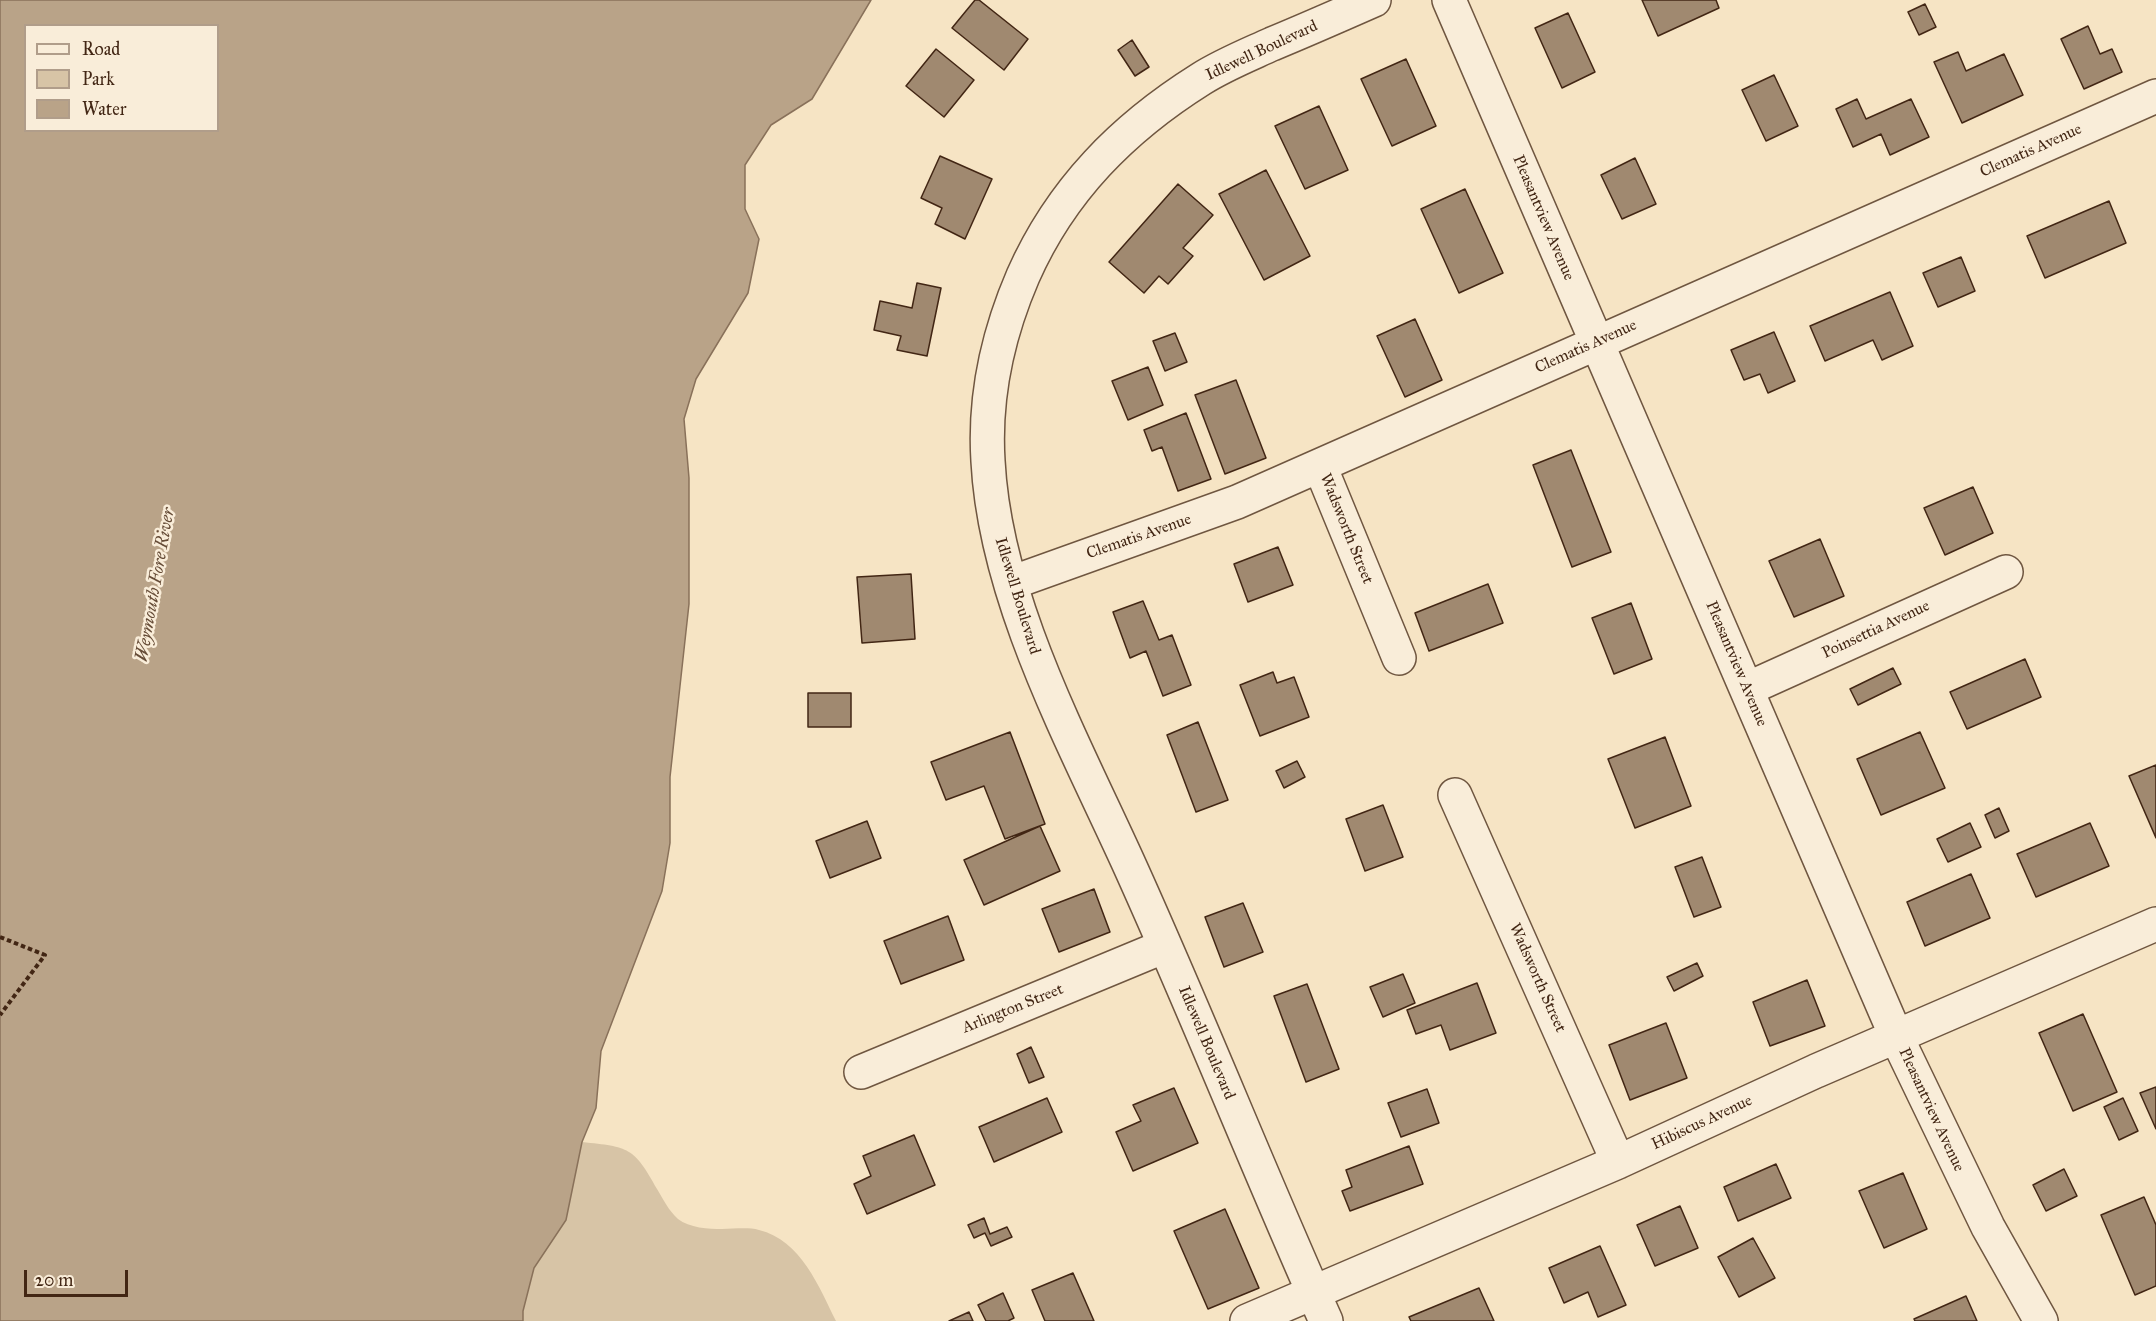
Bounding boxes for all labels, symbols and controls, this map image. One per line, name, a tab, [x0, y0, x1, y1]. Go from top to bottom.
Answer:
street label: Idlewell Boulevard	[1203, 17, 1321, 85]
legend	[24, 24, 219, 132]
text: Road	[82, 38, 120, 60]
text: Park	[82, 68, 115, 90]
text: Water	[82, 98, 126, 120]
street label: Clematis Avenue	[1977, 120, 2085, 182]
street label: Pleasantview Avenue	[1508, 152, 1578, 284]
street label: Clematis Avenue	[1532, 316, 1640, 378]
street label: Wadsworth Street	[1315, 471, 1377, 587]
water label: Weymouth Fore River	[132, 506, 180, 664]
street label: Clematis Avenue	[1084, 510, 1194, 564]
street label: Idlewell Boulevard	[990, 535, 1044, 657]
street label: Poinsettia Avenue	[1819, 597, 1933, 663]
street label: Pleasantview Avenue	[1701, 598, 1771, 730]
street label: Wadsworth Street	[1504, 921, 1570, 1035]
street label: Arlington Street	[960, 980, 1066, 1038]
street label: Idlewell Boulevard	[1173, 983, 1239, 1103]
street label: Pleasantview Avenue	[1894, 1045, 1968, 1175]
street label: Hibiscus Avenue	[1649, 1091, 1755, 1155]
scale bar	[27, 1258, 130, 1296]
text: 20 m	[35, 1269, 73, 1291]

